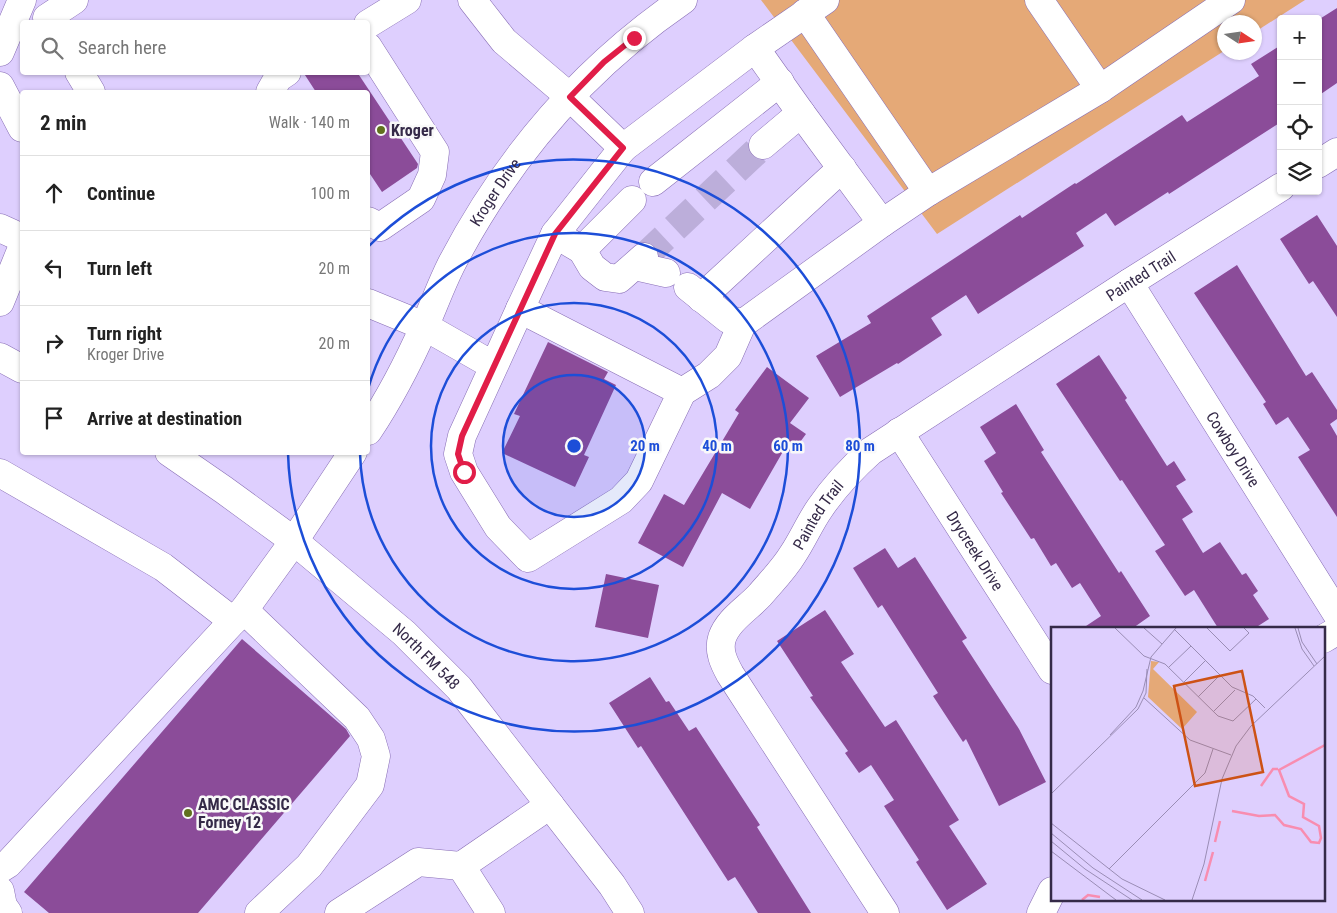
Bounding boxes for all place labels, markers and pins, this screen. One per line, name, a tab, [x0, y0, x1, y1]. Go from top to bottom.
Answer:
place label: Kroger	[391, 121, 434, 140]
marker: Kroger	[375, 124, 387, 136]
centre of rings	[565, 437, 583, 455]
place label: AMC CLASSIC Forney 12	[198, 795, 290, 832]
marker: AMC CLASSIC Forney 12	[182, 807, 194, 819]

